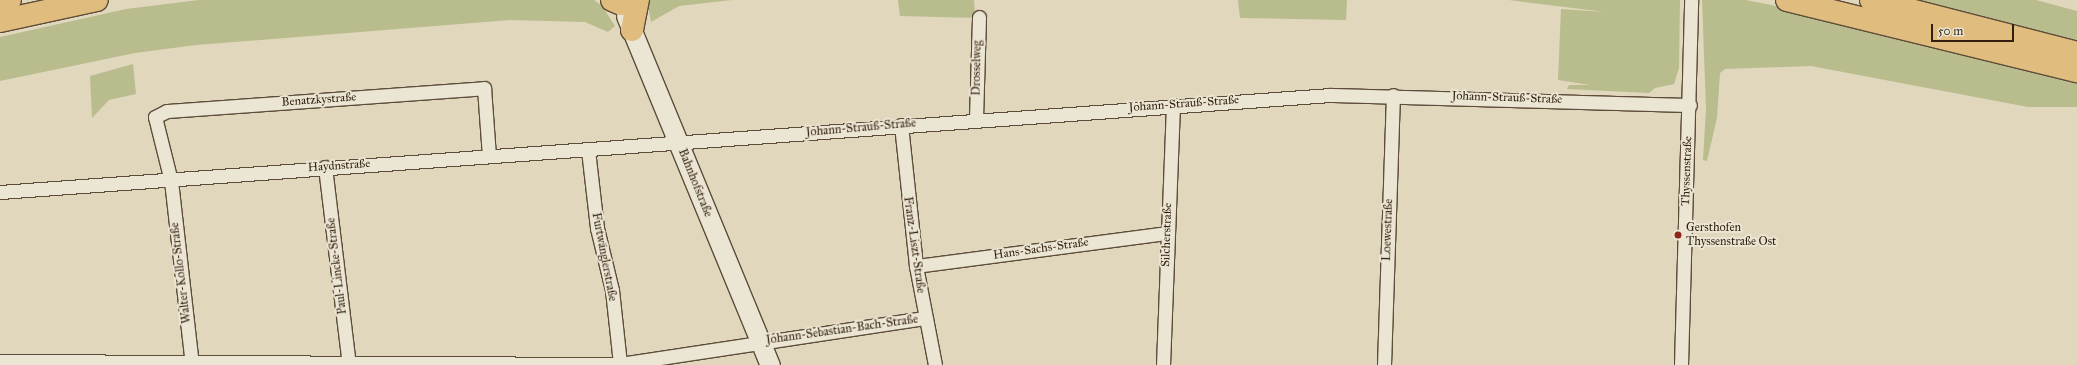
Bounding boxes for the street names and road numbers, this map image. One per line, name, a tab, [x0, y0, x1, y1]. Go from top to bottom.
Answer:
street label: Drosselweg	[969, 40, 985, 96]
street label: Johann-Strauß-Straße	[1452, 89, 1562, 107]
street label: Benatzkystraße	[281, 90, 357, 110]
street label: Johann-Strauß-Straße	[1128, 93, 1240, 115]
street label: Johann-Strauß-Straße	[805, 116, 917, 140]
street label: Thyssenstraße	[1679, 136, 1695, 206]
street label: Bahnhofstraße	[675, 147, 715, 219]
street label: Haydnstraße	[307, 157, 371, 175]
street label: Franz-Liszt-Straße	[900, 196, 928, 294]
street label: Loewestraße	[1380, 199, 1396, 261]
street label: Silcherstraße	[1159, 203, 1175, 267]
street label: Furtwänglerstraße	[588, 211, 620, 303]
street label: Paul-Lincke-Straße	[324, 217, 350, 315]
street label: Walter-Kollo-Straße	[168, 222, 194, 324]
street label: Hans-Sachs-Straße	[992, 235, 1090, 263]
street label: Johann-Sebastian-Bach-Straße	[765, 312, 919, 348]

